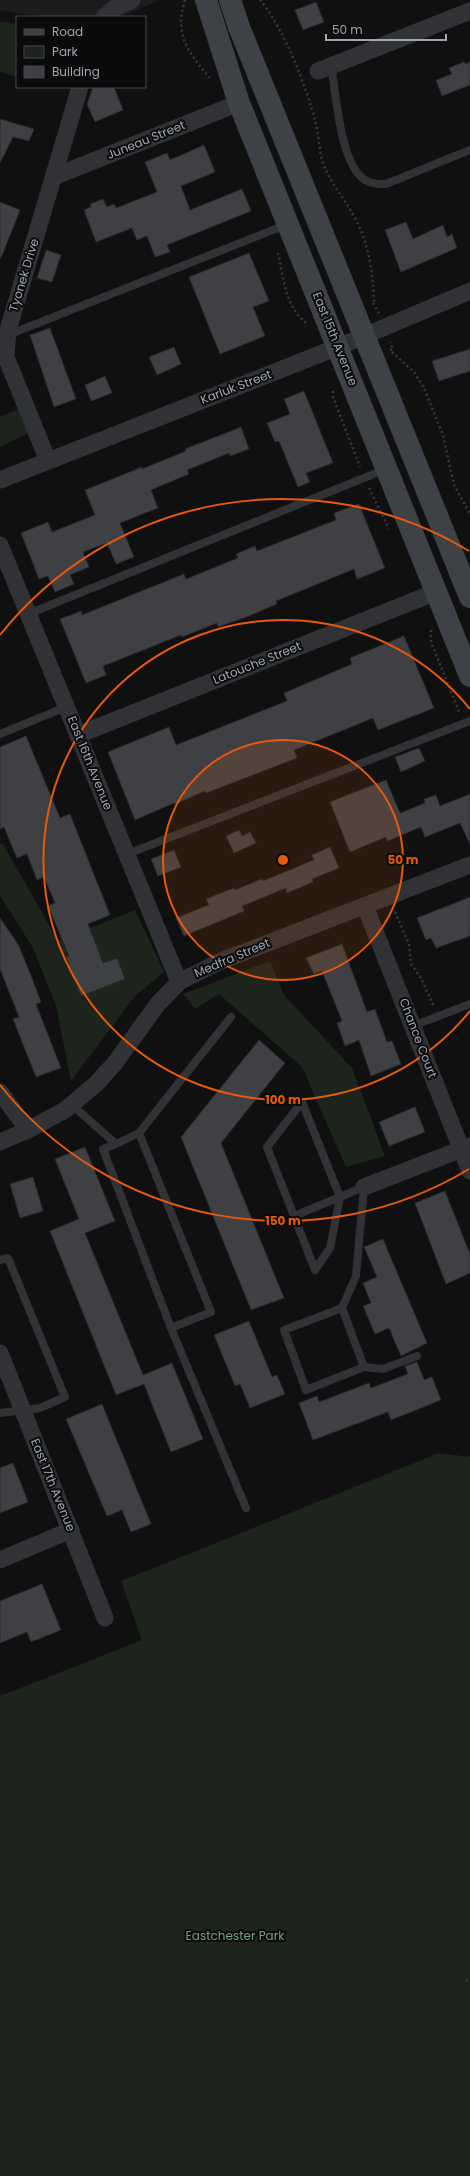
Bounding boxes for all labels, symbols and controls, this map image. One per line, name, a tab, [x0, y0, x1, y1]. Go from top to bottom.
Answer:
legend	[16, 16, 146, 88]
scale bar	[326, 16, 446, 42]
text: 50 m	[332, 21, 363, 38]
text: Road	[52, 23, 83, 40]
text: Park	[52, 43, 79, 60]
text: Building	[52, 63, 100, 80]
street label: Juneau Street	[104, 116, 188, 163]
street label: Tyonek Drive	[4, 236, 43, 313]
street label: East 15th Avenue	[309, 289, 362, 388]
street label: Karluk Street	[198, 365, 274, 408]
street label: Latouche Street	[210, 637, 303, 688]
street label: East 16th Avenue	[64, 713, 117, 812]
text: 50 m	[388, 851, 419, 868]
centre of rings	[276, 853, 290, 867]
street label: Medfra Street	[191, 934, 272, 981]
street label: Chance Court	[395, 995, 441, 1080]
text: 100 m	[265, 1091, 301, 1108]
text: 150 m	[265, 1212, 301, 1229]
street label: East 17th Avenue	[27, 1436, 80, 1534]
park label: Eastchester Park	[186, 1927, 285, 1944]

